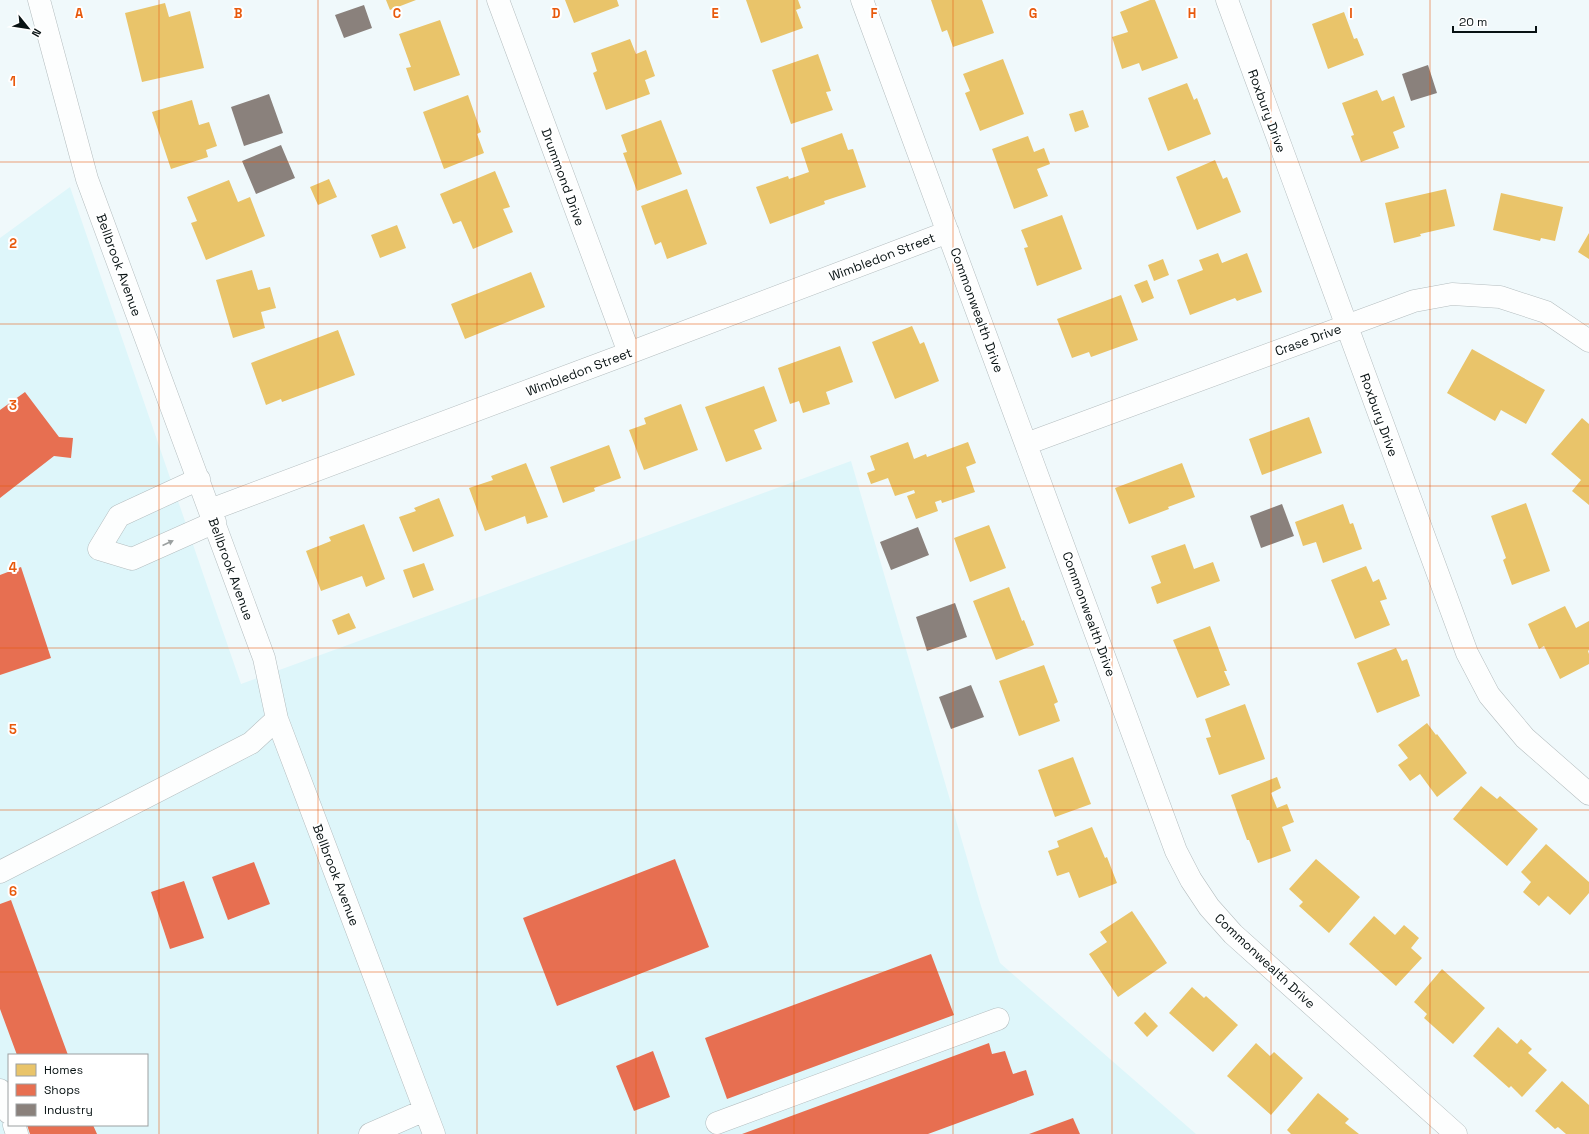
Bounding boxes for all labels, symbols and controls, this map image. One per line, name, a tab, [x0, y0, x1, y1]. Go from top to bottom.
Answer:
text: A	[75, 5, 84, 22]
text: B	[234, 5, 243, 22]
text: C	[393, 5, 401, 22]
text: D	[552, 5, 561, 22]
text: E	[711, 5, 719, 22]
text: F	[871, 5, 878, 22]
text: G	[1029, 5, 1037, 22]
text: H	[1188, 5, 1196, 22]
text: I	[1349, 5, 1353, 22]
north arrow	[8, 8, 48, 48]
scale bar	[1453, 8, 1536, 34]
text: 20 m	[1459, 14, 1487, 30]
text: N	[29, 26, 45, 40]
street label: Roxbury Drive	[1244, 67, 1290, 155]
text: 1	[10, 73, 16, 90]
street label: Drummond Drive	[537, 126, 589, 228]
street label: Bellbrook Avenue	[93, 211, 145, 319]
street label: Wimbledon Street	[826, 229, 938, 285]
text: 2	[9, 235, 17, 252]
street label: Commonwealth Drive	[946, 245, 1008, 375]
street label: Crase Drive	[1272, 320, 1344, 360]
street label: Wimbledon Street	[523, 344, 635, 400]
street label: Roxbury Drive	[1356, 371, 1402, 459]
text: 3	[9, 397, 17, 414]
street label: Bellbrook Avenue	[205, 515, 257, 623]
one-way arrow	[162, 540, 173, 546]
street label: Commonwealth Drive	[1058, 549, 1120, 679]
text: 4	[9, 559, 17, 576]
text: 5	[9, 721, 17, 738]
street label: Bellbrook Avenue	[309, 822, 363, 928]
text: 6	[9, 883, 17, 900]
street label: Commonwealth Drive	[1211, 910, 1319, 1012]
legend	[8, 1054, 148, 1126]
text: Homes	[44, 1062, 83, 1078]
text: Shops	[44, 1082, 80, 1098]
text: Industry	[44, 1102, 93, 1118]

